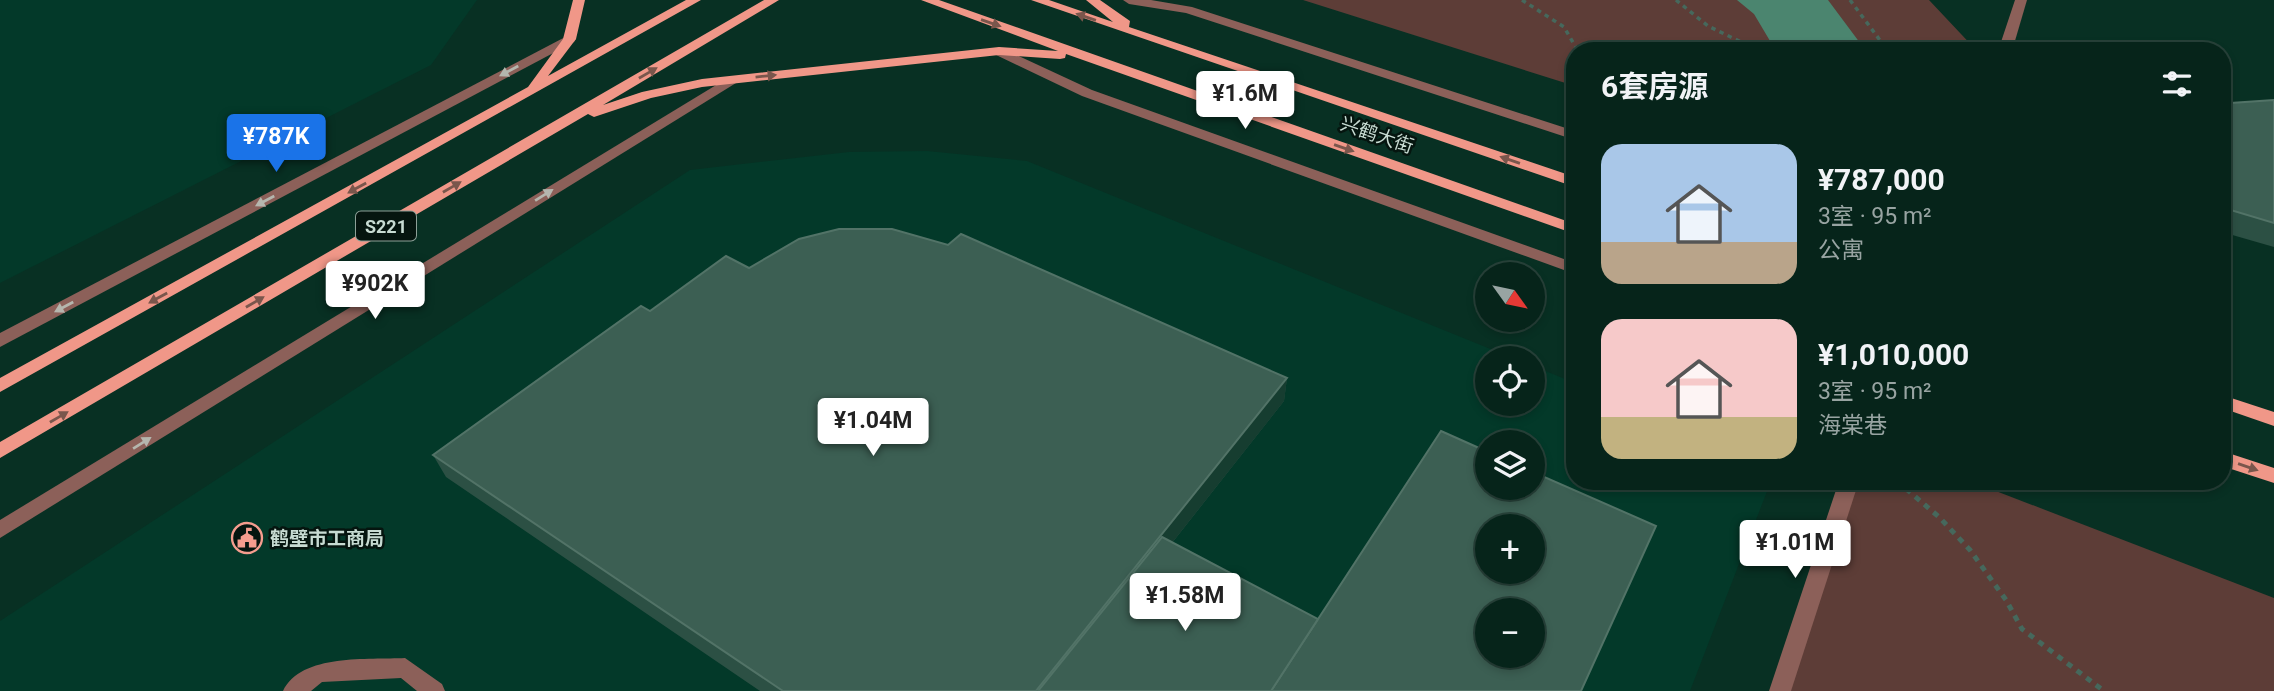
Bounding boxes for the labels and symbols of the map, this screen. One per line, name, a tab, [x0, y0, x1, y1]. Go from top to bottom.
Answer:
one-way arrow	[1075, 11, 1096, 22]
one-way arrow	[981, 18, 1002, 29]
one-way arrow	[499, 66, 519, 77]
one-way arrow	[639, 66, 658, 79]
one-way arrow	[755, 71, 777, 82]
pin: ¥1.6M	[1196, 72, 1294, 131]
street label: 兴鹤大街	[1337, 112, 1417, 158]
pin: ¥787K	[227, 114, 325, 174]
one-way arrow	[1334, 142, 1355, 153]
one-way arrow	[1500, 154, 1521, 165]
one-way arrow	[442, 181, 461, 193]
one-way arrow	[347, 182, 367, 194]
one-way arrow	[534, 189, 554, 202]
one-way arrow	[255, 195, 274, 207]
road number: S221	[356, 211, 416, 240]
pin: ¥902K	[326, 262, 424, 321]
north arrow	[1475, 262, 1545, 332]
one-way arrow	[148, 292, 168, 304]
one-way arrow	[246, 296, 265, 308]
one-way arrow	[53, 301, 73, 313]
pin: ¥1.04M	[816, 398, 930, 458]
one-way arrow	[49, 411, 68, 423]
one-way arrow	[132, 436, 151, 449]
one-way arrow	[2238, 462, 2259, 473]
pin: ¥1.01M	[1738, 520, 1852, 580]
public building icon: 鹤壁市工商局	[230, 521, 264, 555]
place label: 鹤壁市工商局	[270, 527, 384, 550]
pin: ¥1.58M	[1128, 574, 1242, 633]

